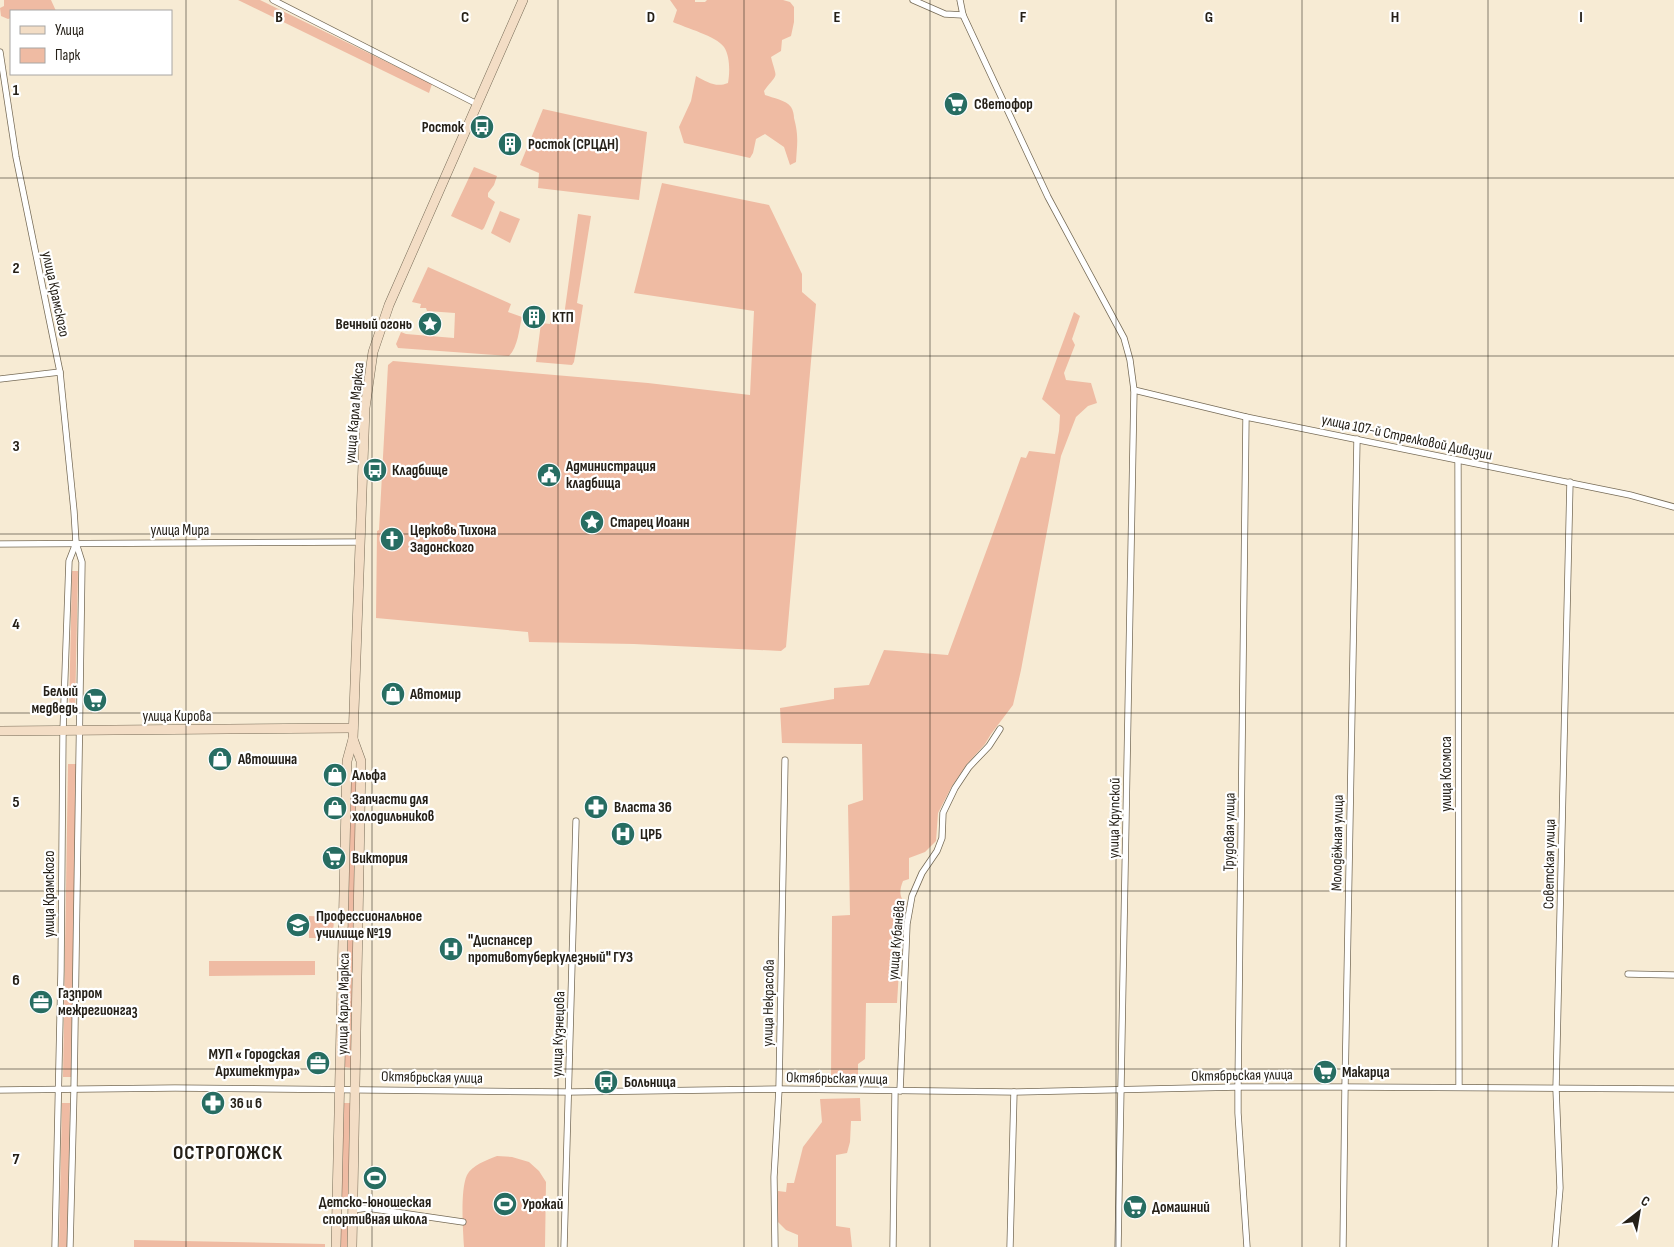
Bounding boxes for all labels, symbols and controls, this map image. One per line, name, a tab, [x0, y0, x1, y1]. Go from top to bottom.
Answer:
text: B	[275, 8, 283, 27]
text: C	[461, 8, 469, 27]
text: D	[647, 8, 655, 27]
text: E	[834, 8, 841, 27]
text: F	[1020, 8, 1027, 27]
text: G	[1205, 8, 1213, 27]
text: H	[1391, 8, 1399, 27]
text: I	[1579, 8, 1583, 27]
legend	[10, 10, 172, 75]
text: Улица	[55, 21, 84, 40]
text: Парк	[55, 46, 81, 65]
text: 1	[13, 81, 20, 100]
supermarket icon: Светофор	[943, 91, 969, 117]
place label: Светофор	[974, 95, 1033, 114]
bus stop icon: Росток	[469, 114, 495, 140]
place label: Росток	[422, 118, 465, 137]
building icon: Росток (СРЦДН)	[497, 131, 523, 157]
place label: Росток (СРЦДН)	[528, 135, 619, 154]
street label: улица Крамского	[37, 250, 74, 339]
text: 2	[12, 259, 20, 278]
building icon: КТП	[521, 304, 547, 330]
place label: КТП	[552, 308, 574, 327]
place icon: Вечный огонь	[417, 311, 443, 337]
place label: Вечный огонь	[336, 315, 412, 334]
street label: улица Карла Маркса	[341, 361, 368, 465]
street label: улица 107-й Стрелковой Дивизии	[1320, 410, 1494, 465]
text: 3	[12, 437, 20, 456]
bus stop icon: Кладбище	[362, 457, 388, 483]
place label: Администрация кладбища	[565, 457, 656, 493]
place label: Кладбище	[392, 461, 448, 480]
public building icon: Администрация кладбища	[536, 462, 562, 488]
place icon: Старец Иоанн	[579, 509, 605, 535]
place label: Старец Иоанн	[610, 513, 690, 532]
street label: улица Мира	[151, 521, 210, 540]
place label: Церковь Тихона Задонского	[410, 521, 496, 557]
church icon: Церковь Тихона Задонского	[379, 526, 405, 552]
text: 4	[12, 615, 20, 634]
shop icon: Автомир	[380, 681, 406, 707]
place label: Белый медведь	[32, 682, 78, 718]
place label: Автомир	[409, 685, 461, 704]
supermarket icon: Белый медведь	[82, 687, 108, 713]
street label: улица Кирова	[142, 707, 212, 726]
street label: улица Космоса	[1437, 736, 1456, 812]
shop icon: Автошина	[207, 746, 233, 772]
place label: Автошина	[237, 750, 297, 769]
shop icon: Альфа	[322, 762, 348, 788]
place label: Альфа	[351, 766, 386, 785]
street label: улица Крупской	[1104, 778, 1125, 858]
place label: Запчасти для холодильников	[352, 790, 434, 826]
street label: Трудовая улица	[1219, 792, 1240, 872]
text: 5	[12, 793, 20, 812]
pharmacy icon: Власта 36	[583, 794, 609, 820]
street label: Молодёжная улица	[1327, 794, 1348, 891]
shop icon: Запчасти для холодильников	[322, 795, 348, 821]
place label: Власта 36	[614, 798, 672, 817]
street label: Советская улица	[1539, 819, 1560, 909]
hospital icon: ЦРБ	[610, 821, 636, 847]
place label: ЦРБ	[640, 825, 662, 844]
supermarket icon: Виктория	[321, 845, 347, 871]
place label: Виктория	[352, 849, 408, 868]
street label: улица Крамского	[40, 850, 59, 938]
street label: улица Кубанёва	[884, 899, 909, 981]
place label: Профессиональное училище №19	[316, 907, 422, 943]
school or university icon: Профессиональное училище №19	[285, 912, 311, 938]
place label: "Диспансер противотуберкулезный" ГУЗ	[468, 931, 633, 967]
hospital icon: "Диспансер противотуберкулезный" ГУЗ	[438, 936, 464, 962]
street label: улица Карла Маркса	[333, 953, 354, 1055]
street label: улица Некрасова	[758, 959, 779, 1047]
text: 6	[12, 971, 20, 990]
place label: Газпром межрегионгаз	[58, 984, 138, 1020]
office icon: Газпром межрегионгаз	[28, 989, 54, 1015]
street label: улица Кузнецова	[548, 990, 570, 1077]
place label: МУП « Городская Архитектура»	[208, 1045, 300, 1081]
office icon: МУП « Городская Архитектура»	[305, 1050, 331, 1076]
supermarket icon: Макарца	[1312, 1059, 1338, 1085]
place label: Макарца	[1342, 1063, 1390, 1082]
street label: Октябрьская улица	[1191, 1065, 1293, 1086]
street label: Октябрьская улица	[381, 1067, 483, 1088]
street label: Октябрьская улица	[786, 1068, 888, 1089]
bus stop icon: Больница	[593, 1069, 619, 1095]
place label: Больница	[624, 1073, 676, 1092]
pharmacy icon: 36 и 6	[200, 1090, 226, 1116]
place label: 36 и 6	[230, 1094, 262, 1113]
district label: ОСТРОГОЖСК	[173, 1141, 283, 1165]
text: 7	[13, 1150, 20, 1169]
sports icon: Детско-юношеская спортивная школа	[362, 1165, 388, 1191]
north arrow	[1614, 1187, 1664, 1237]
sports icon: Урожай	[492, 1191, 518, 1217]
text: С	[1638, 1192, 1653, 1210]
place label: Детско-юношеская спортивная школа	[319, 1193, 431, 1229]
supermarket icon: Домашний	[1122, 1194, 1148, 1220]
place label: Урожай	[522, 1195, 563, 1214]
place label: Домашний	[1152, 1198, 1210, 1217]

